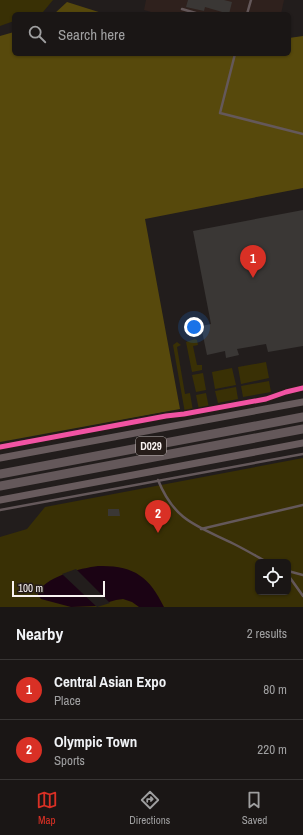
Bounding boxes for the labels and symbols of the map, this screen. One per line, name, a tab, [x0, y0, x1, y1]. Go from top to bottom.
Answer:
pin: 1	[240, 245, 266, 278]
your location	[184, 317, 204, 337]
road number: D029	[136, 437, 166, 455]
pin: 2	[145, 500, 171, 533]
scale bar	[12, 579, 105, 598]

